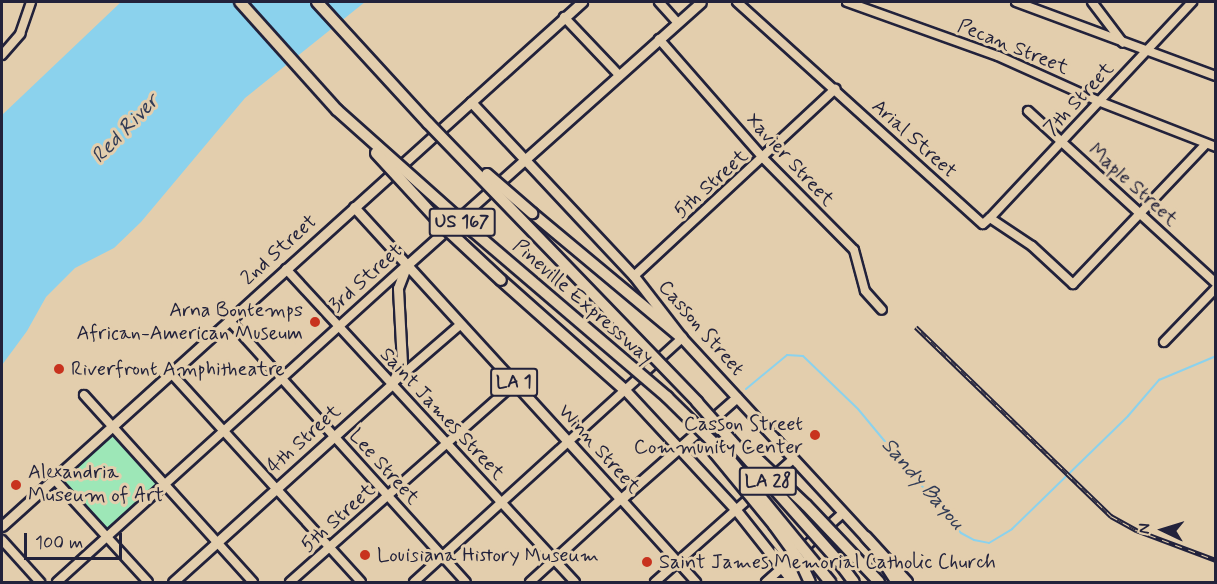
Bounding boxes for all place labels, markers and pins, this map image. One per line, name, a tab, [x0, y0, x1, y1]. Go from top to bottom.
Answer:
place label: Arna Bontemps African-American Museum	[67, 298, 303, 345]
marker: Arna Bontemps African-American Museum	[308, 315, 322, 329]
place label: Riverfront Amphitheatre	[71, 357, 278, 381]
marker: Riverfront Amphitheatre	[52, 362, 66, 376]
place label: Casson Street Community Center	[634, 412, 803, 459]
marker: Casson Street Community Center	[808, 428, 822, 442]
place label: Alexandria Museum of Art	[28, 461, 163, 508]
marker: Alexandria Museum of Art	[9, 478, 23, 492]
place label: Louisiana History Museum	[377, 543, 603, 567]
marker: Louisiana History Museum	[358, 548, 372, 562]
place label: Saint James Memorial Catholic Church	[659, 550, 1003, 574]
marker: Saint James Memorial Catholic Church	[640, 555, 654, 569]

